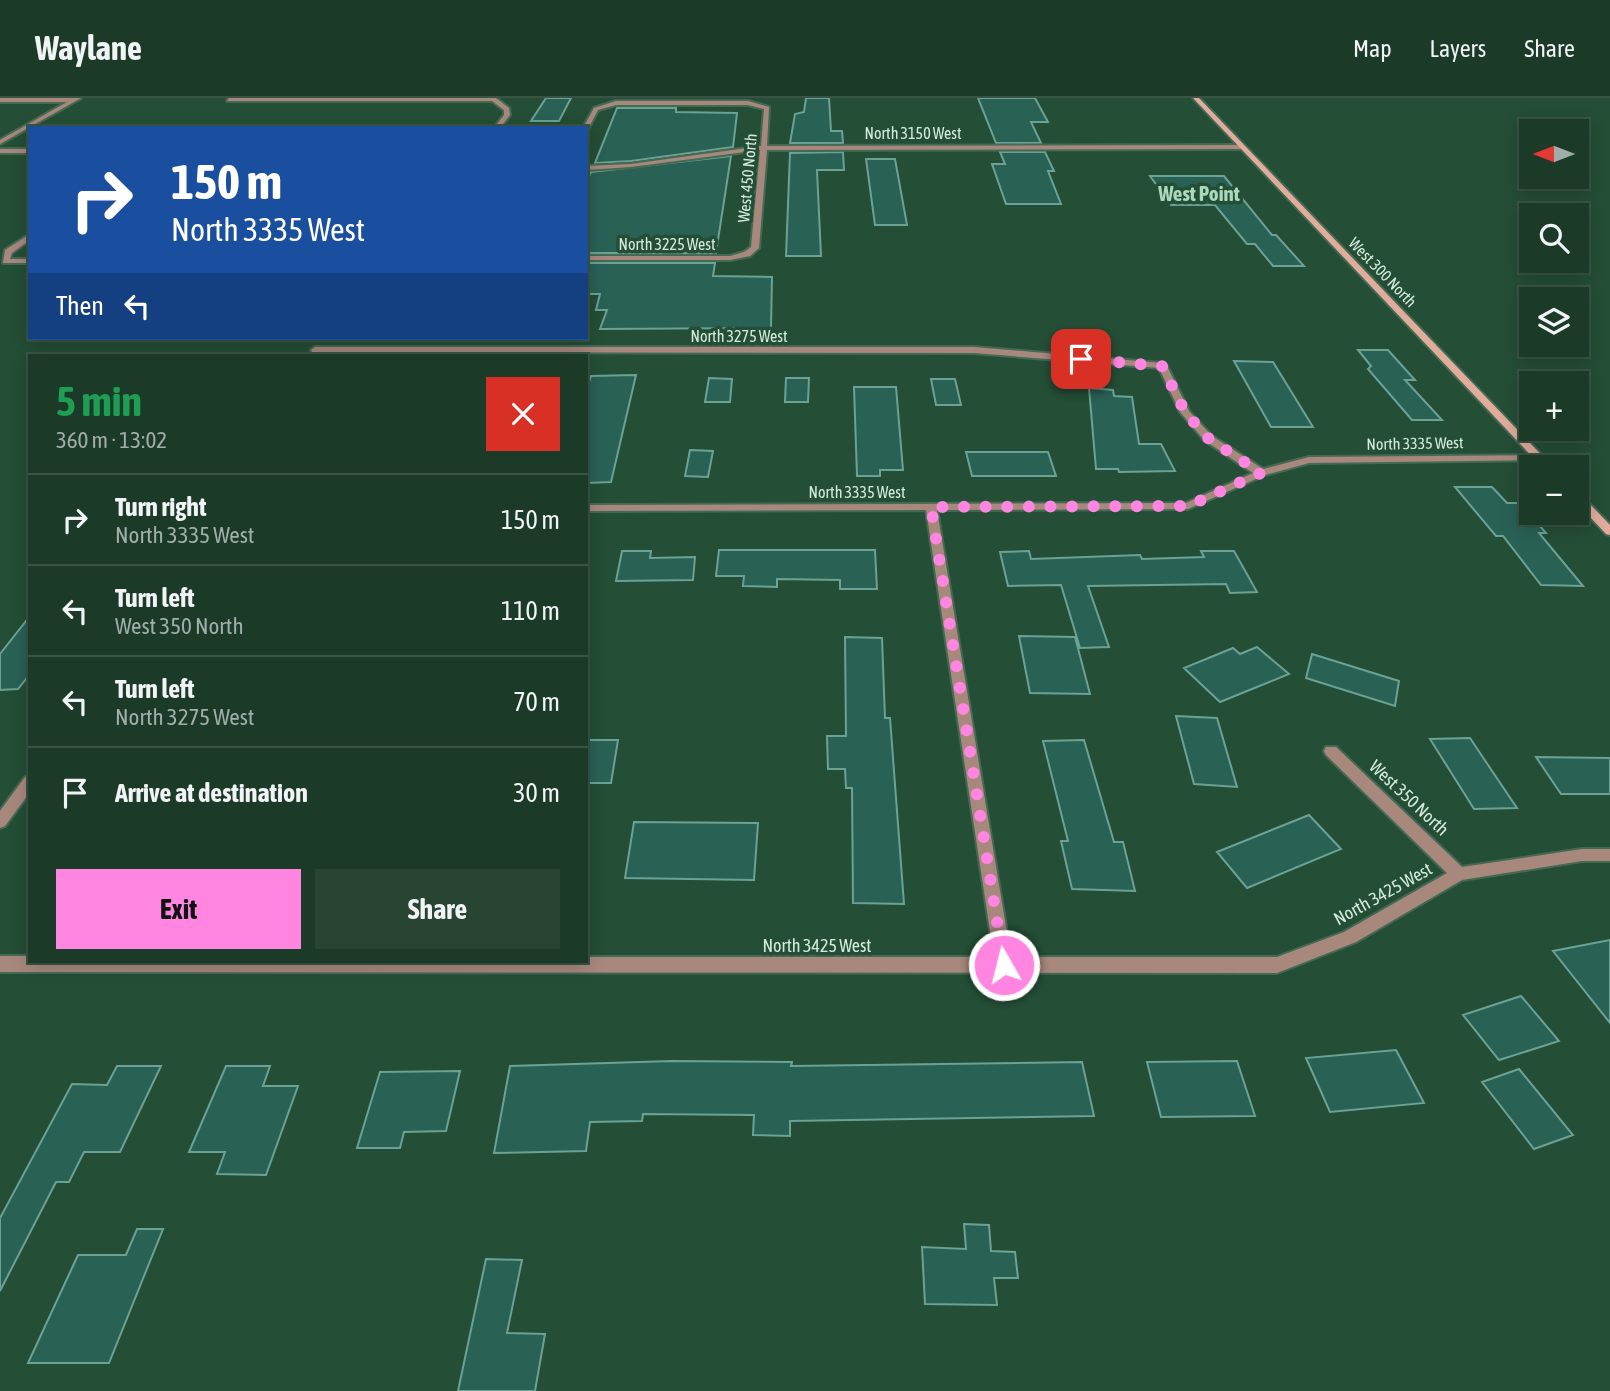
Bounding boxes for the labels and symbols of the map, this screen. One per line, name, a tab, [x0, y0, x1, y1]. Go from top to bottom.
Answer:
north arrow	[1519, 119, 1589, 189]
street label: North 3150 West	[865, 124, 962, 142]
street label: West 450 North	[734, 133, 760, 223]
district label: West Point	[1157, 181, 1240, 205]
street label: West 300 North	[1345, 234, 1421, 310]
street label: North 3225 West	[619, 235, 716, 253]
street label: North 3275 West	[691, 327, 788, 345]
pin	[1051, 329, 1111, 389]
street label: North 3335 West	[1366, 433, 1464, 453]
street label: North 3335 West	[809, 483, 906, 501]
street label: West 350 North	[1365, 756, 1453, 840]
street label: North 3425 West	[1330, 858, 1436, 929]
position arrow	[967, 928, 1041, 1002]
street label: North 3425 West	[762, 935, 872, 956]

